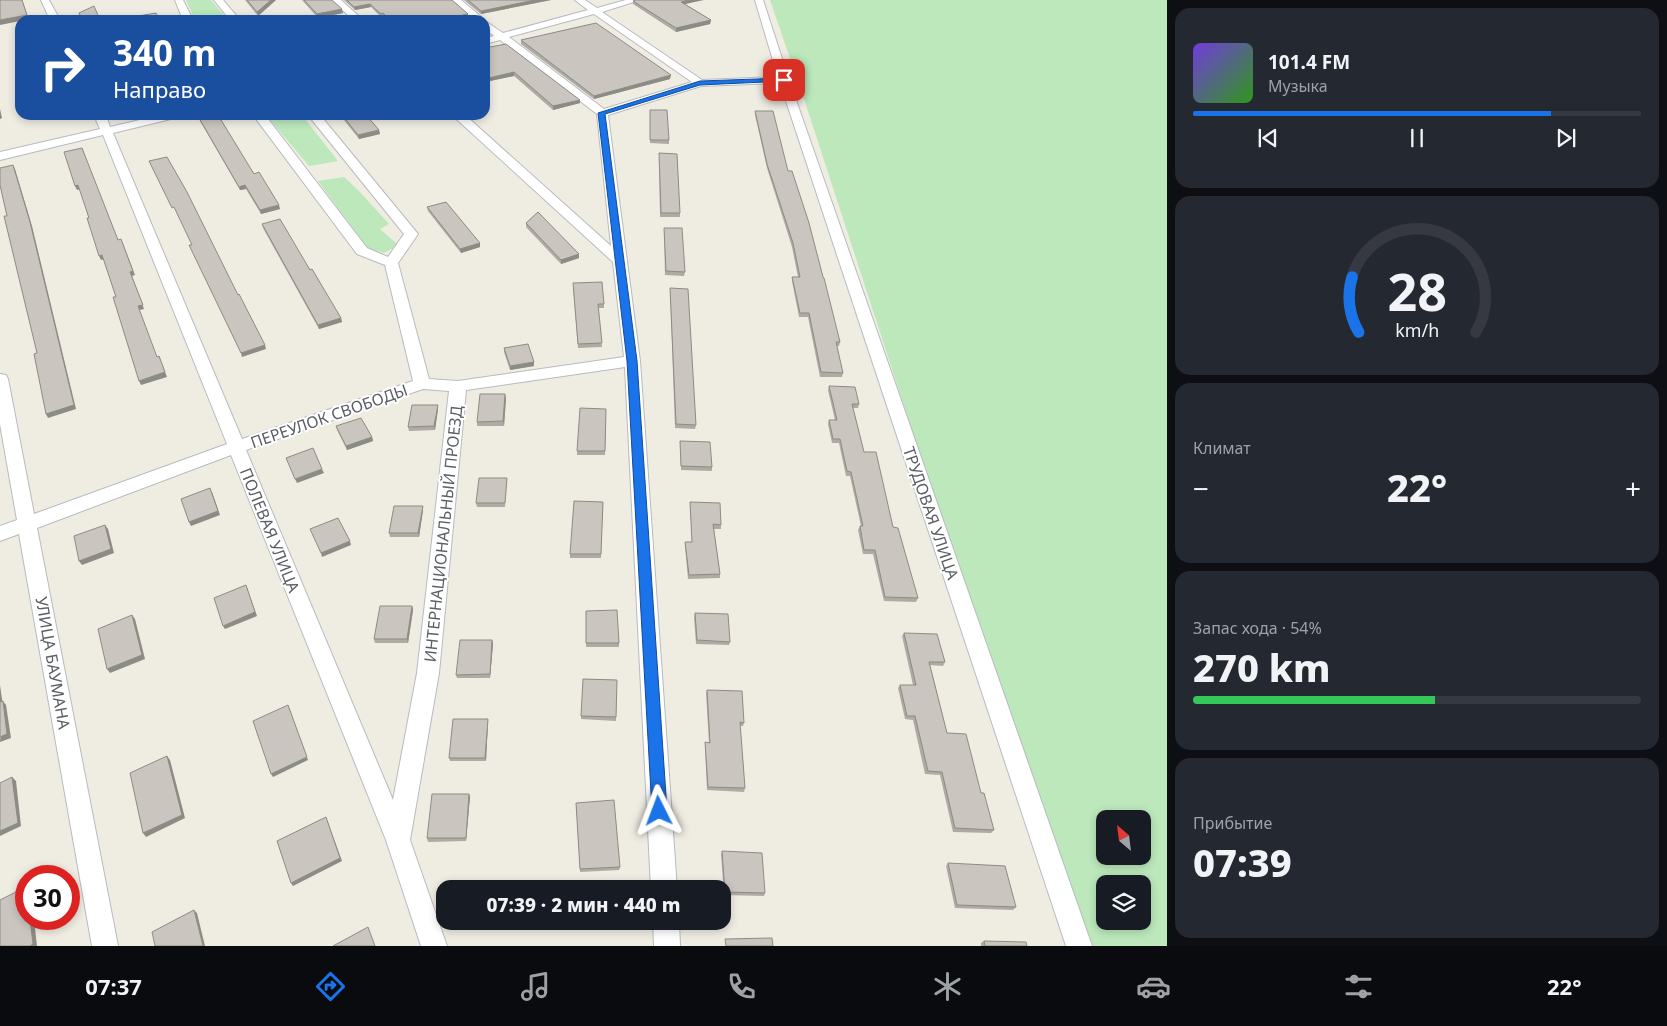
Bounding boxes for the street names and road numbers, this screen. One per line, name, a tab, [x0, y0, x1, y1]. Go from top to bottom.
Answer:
street label: ПЕРЕУЛОК СВОБОДЫ	[247, 379, 411, 453]
street label: ИНТЕРНАЦИОНАЛЬНЫЙ ПРОЕЗД	[419, 404, 467, 663]
street label: ТРУДОВАЯ УЛИЦА	[898, 444, 964, 583]
street label: ПОЛЕВАЯ УЛИЦА	[235, 464, 305, 596]
street label: УЛИЦА БАУМАНА	[31, 595, 76, 732]

